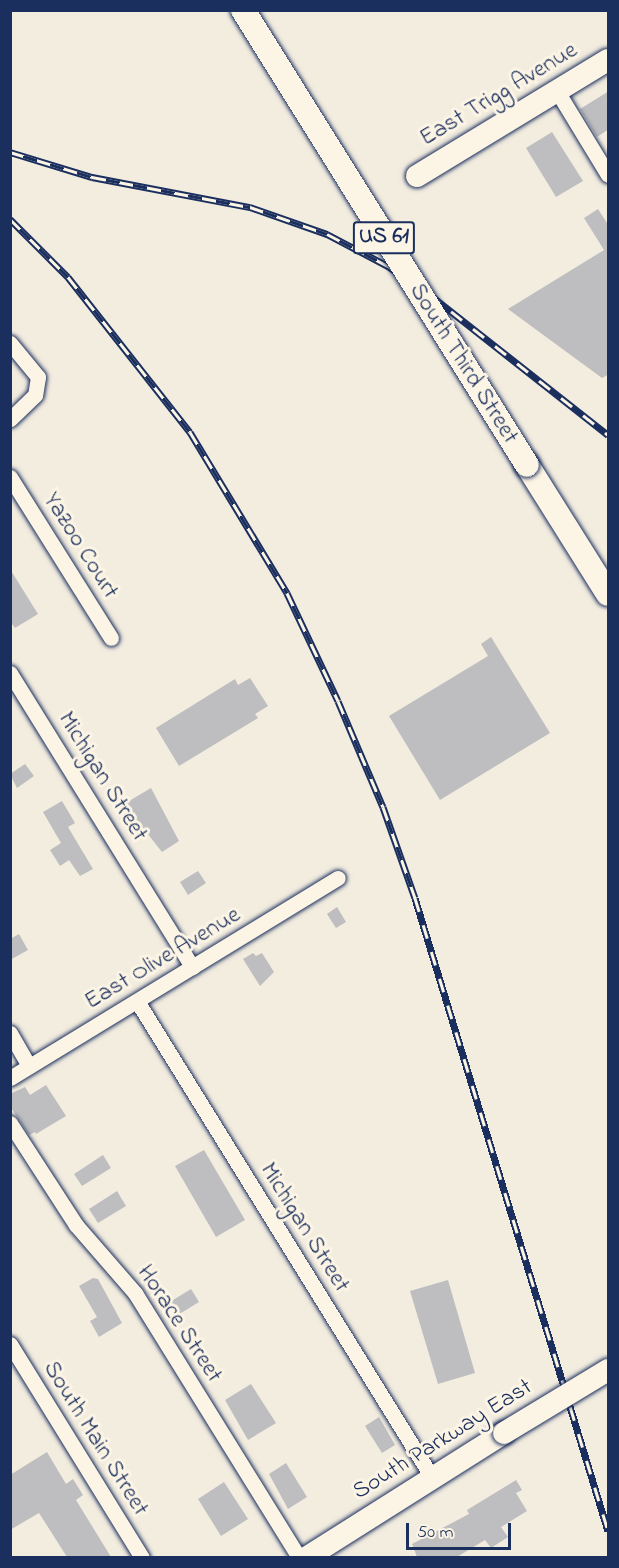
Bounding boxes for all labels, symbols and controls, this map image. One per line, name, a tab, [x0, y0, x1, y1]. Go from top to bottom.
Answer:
street label: East Trigg Avenue	[415, 37, 583, 153]
road number: US 61	[352, 219, 416, 257]
street label: South Third Street	[402, 278, 524, 450]
street label: Yazoo Court	[36, 488, 124, 604]
street label: Michigan Street	[51, 707, 153, 847]
street label: East Olive Avenue	[80, 901, 246, 1017]
street label: Michigan Street	[253, 1158, 355, 1298]
street label: Horace Street	[130, 1260, 228, 1388]
street label: South Main Street	[36, 1356, 154, 1522]
street label: South Parkway East	[348, 1373, 538, 1507]
scale bar	[409, 1511, 514, 1549]
text: 50 m	[417, 1520, 454, 1546]

